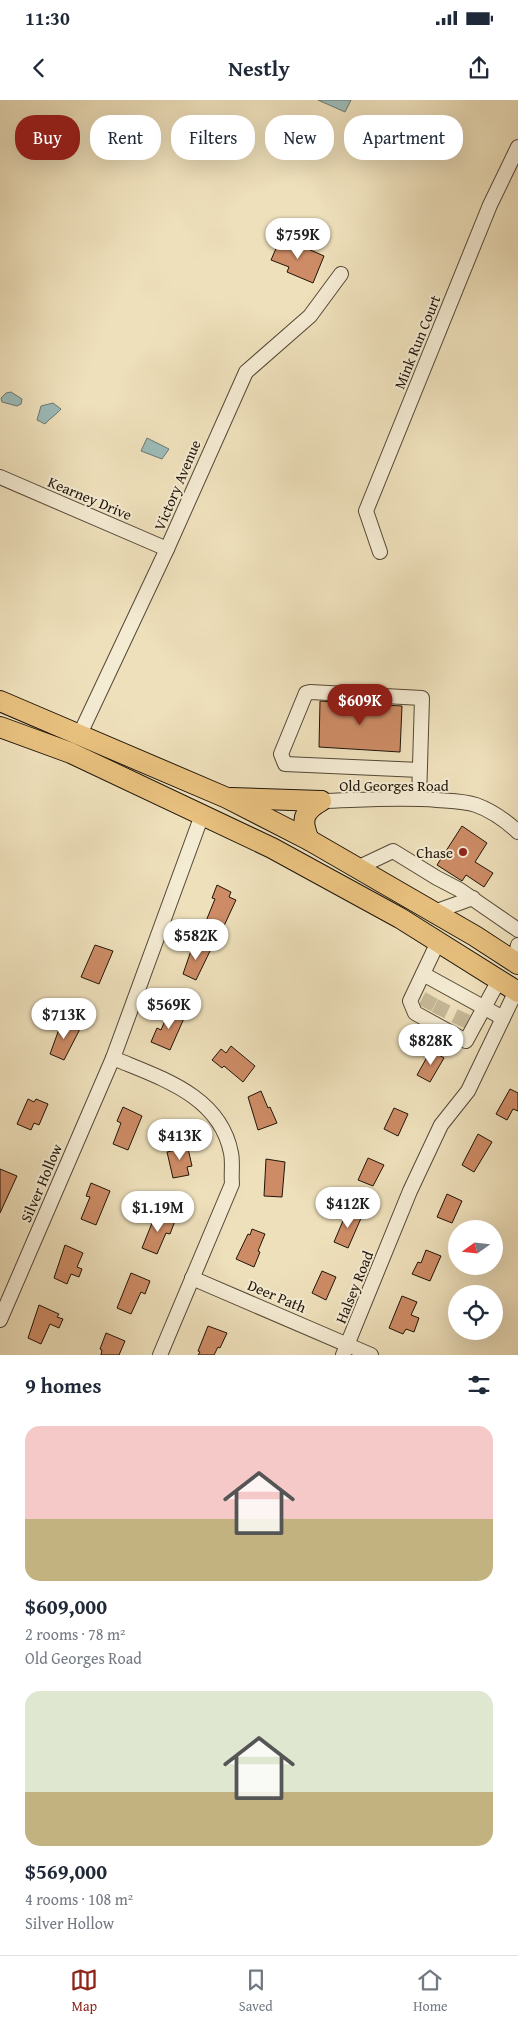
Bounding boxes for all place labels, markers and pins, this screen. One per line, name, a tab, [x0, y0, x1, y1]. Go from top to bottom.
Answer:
pin: $759K	[263, 218, 333, 260]
pin: $609K	[325, 684, 395, 726]
place label: Chase	[416, 842, 453, 863]
marker: Chase	[457, 846, 469, 858]
pin: $582K	[161, 918, 231, 961]
pin: $569K	[134, 988, 204, 1030]
pin: $713K	[29, 998, 99, 1040]
pin: $828K	[396, 1024, 466, 1066]
pin: $413K	[145, 1118, 215, 1161]
pin: $412K	[313, 1186, 383, 1229]
pin: $1.19M	[117, 1190, 199, 1233]

